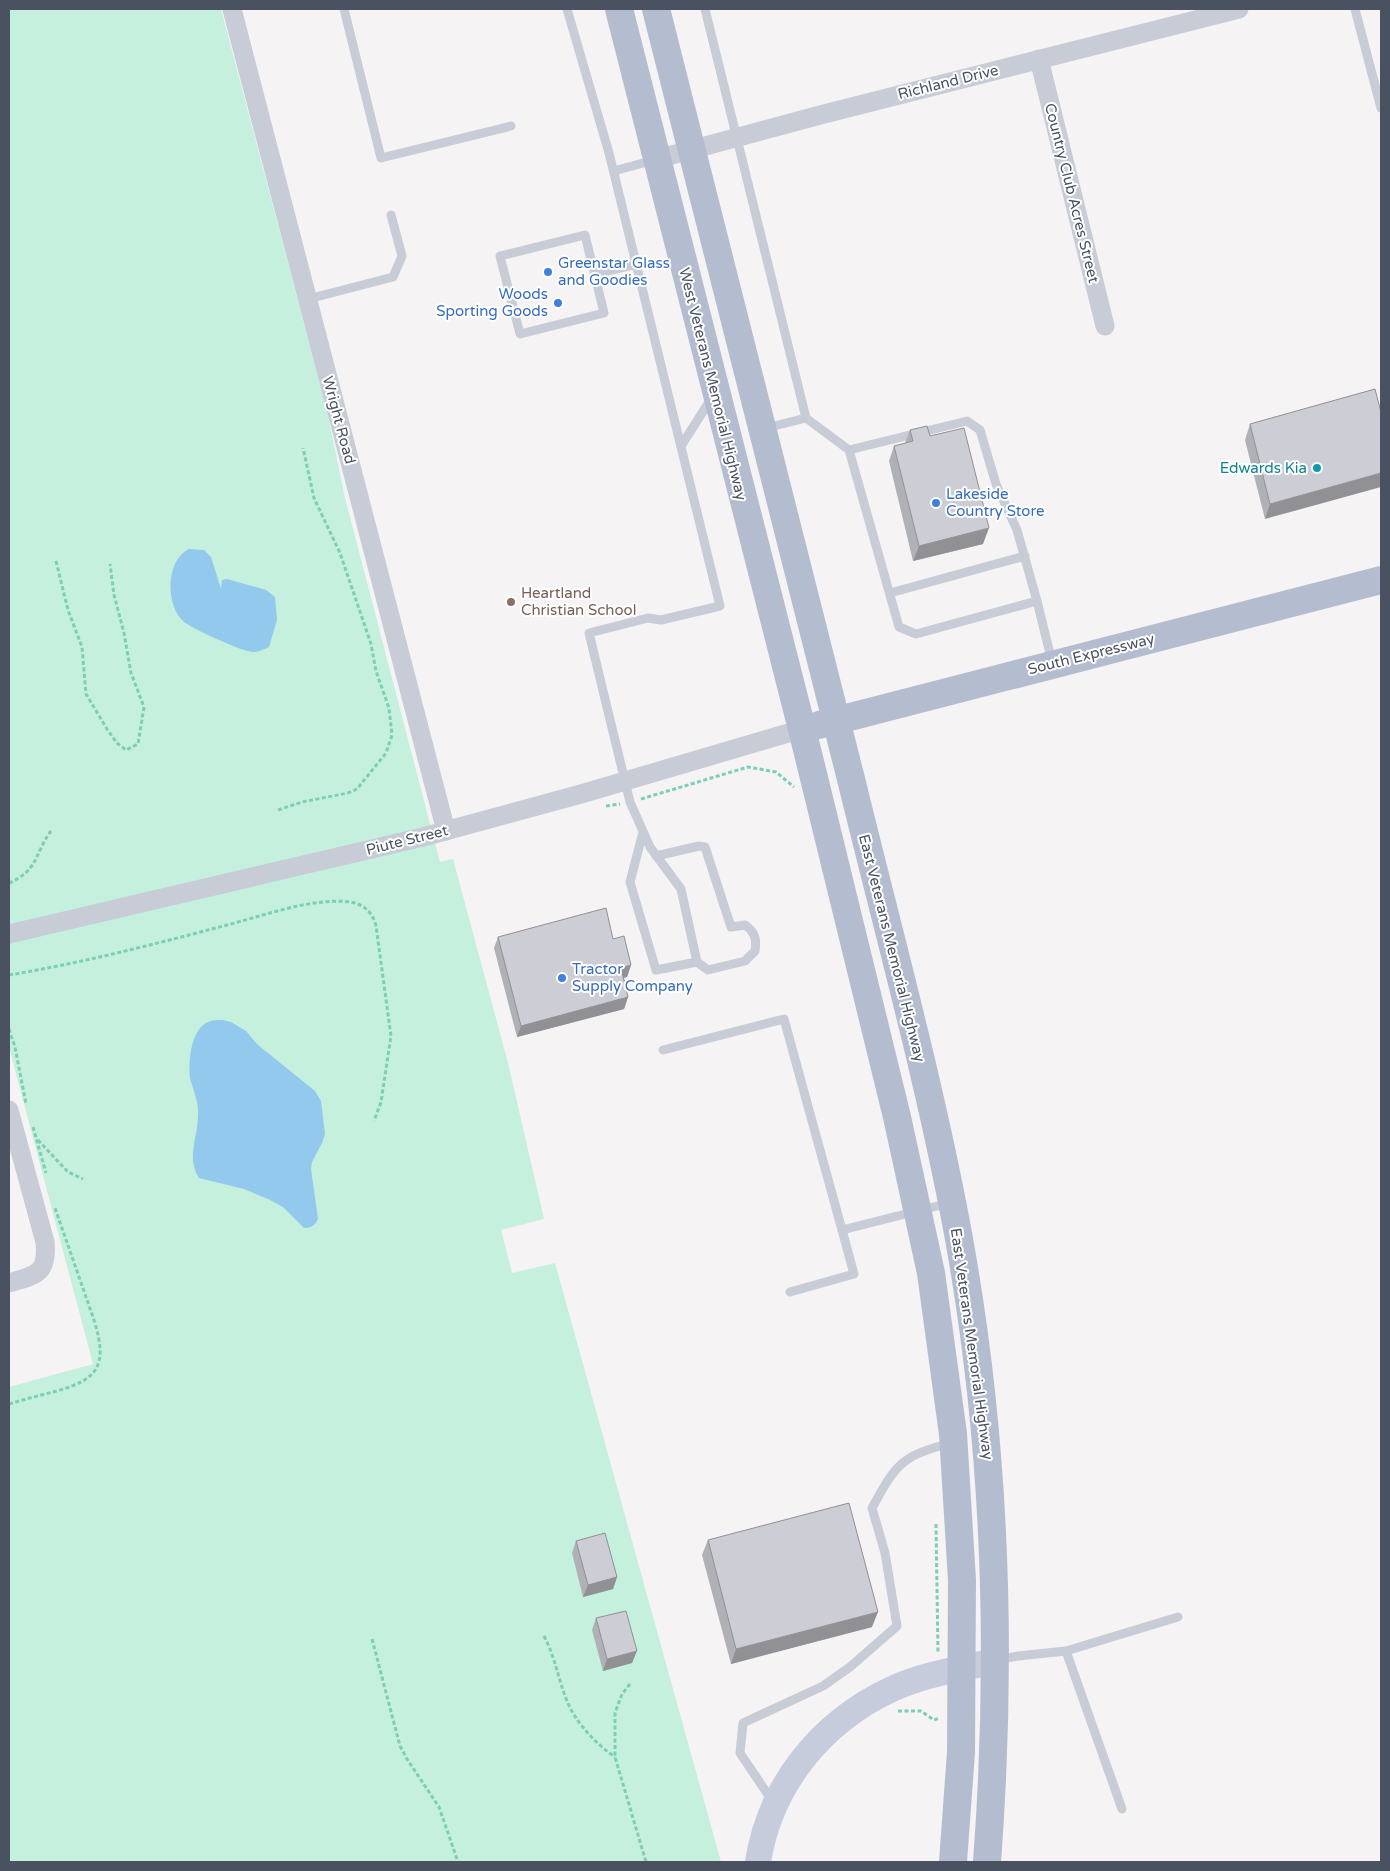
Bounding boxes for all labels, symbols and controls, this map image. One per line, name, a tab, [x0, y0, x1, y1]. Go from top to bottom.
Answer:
street label: Richland Drive	[896, 61, 1000, 103]
street label: Country Club Acres Street	[1041, 101, 1103, 285]
place label: Greenstar Glass and Goodies	[558, 254, 670, 289]
marker: Greenstar Glass and Goodies	[542, 266, 554, 278]
street label: West Veterans Memorial Highway	[675, 266, 751, 502]
place label: Woods Sporting Goods	[436, 285, 548, 320]
marker: Woods Sporting Goods	[552, 297, 564, 309]
street label: Wright Road	[319, 374, 359, 466]
place label: Edwards Kia	[1220, 459, 1307, 477]
marker: Edwards Kia	[1311, 462, 1323, 474]
place label: Lakeside Country Store	[946, 485, 1045, 520]
marker: Lakeside Country Store	[930, 497, 942, 509]
place label: Heartland Christian School	[521, 584, 636, 619]
marker: Heartland Christian School	[505, 596, 517, 608]
street label: South Expressway	[1026, 630, 1156, 678]
street label: Piute Street	[364, 821, 450, 859]
street label: East Veterans Memorial Highway	[855, 832, 929, 1064]
place label: Tractor Supply Company	[572, 960, 693, 995]
marker: Tractor Supply Company	[556, 972, 568, 984]
street label: East Veterans Memorial Highway	[947, 1227, 997, 1461]

